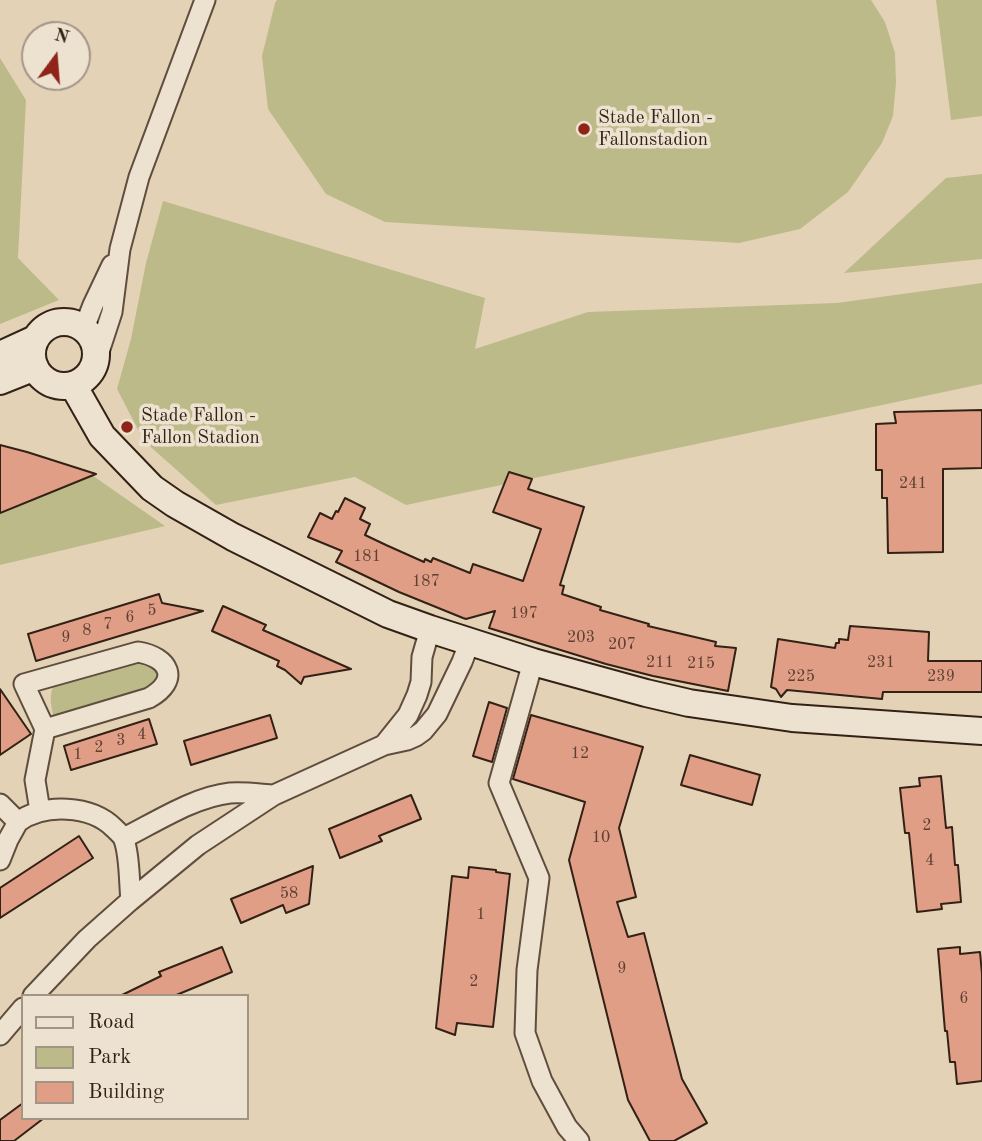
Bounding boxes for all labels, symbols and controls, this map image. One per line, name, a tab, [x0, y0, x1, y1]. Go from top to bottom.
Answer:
north arrow	[21, 21, 91, 91]
text: N	[52, 26, 71, 48]
place label: Stade Fallon - Fallonstadion	[598, 107, 713, 151]
marker: Stade Fallon - Fallonstadion	[576, 121, 592, 137]
place label: Stade Fallon - Fallon Stadion	[141, 405, 260, 449]
marker: Stade Fallon - Fallon Stadion	[119, 419, 135, 435]
house number: 241	[899, 474, 927, 494]
house number: 181	[353, 547, 381, 567]
house number: 187	[412, 572, 440, 592]
house number: 5	[147, 601, 157, 621]
house number: 197	[510, 604, 538, 624]
house number: 6	[125, 608, 135, 628]
house number: 7	[103, 615, 113, 635]
house number: 8	[82, 621, 92, 641]
house number: 9	[61, 628, 71, 648]
house number: 203	[567, 628, 595, 648]
house number: 207	[608, 635, 636, 655]
house number: 211	[646, 653, 674, 673]
house number: 231	[867, 653, 895, 673]
house number: 215	[687, 654, 715, 674]
house number: 225	[787, 667, 815, 687]
house number: 239	[927, 667, 955, 687]
house number: 4	[137, 725, 147, 745]
house number: 3	[116, 731, 126, 751]
house number: 2	[94, 738, 104, 758]
house number: 12	[571, 744, 589, 764]
house number: 1	[73, 745, 83, 765]
house number: 2	[922, 816, 932, 836]
house number: 10	[592, 828, 610, 848]
house number: 4	[925, 851, 935, 871]
house number: 58	[280, 884, 298, 904]
house number: 1	[476, 905, 486, 925]
house number: 9	[617, 959, 627, 979]
house number: 2	[469, 972, 479, 992]
house number: 6	[959, 989, 969, 1009]
legend	[21, 994, 248, 1120]
text: Road	[88, 1012, 135, 1033]
text: Park	[88, 1047, 131, 1068]
text: Building	[88, 1082, 164, 1103]

